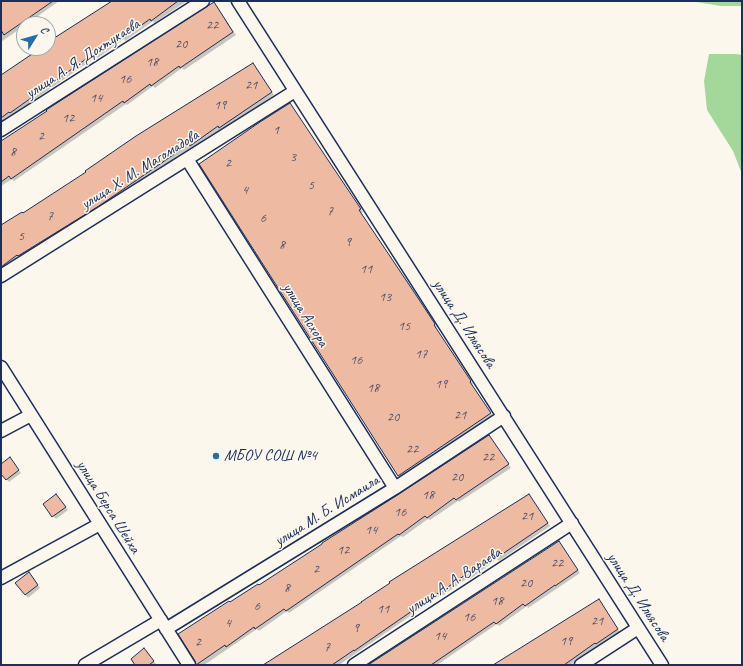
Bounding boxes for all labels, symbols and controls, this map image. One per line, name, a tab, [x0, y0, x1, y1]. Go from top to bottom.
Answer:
street label: улица А. Я. Дохтукаева	[22, 15, 144, 103]
north arrow	[16, 16, 56, 56]
house number: 22	[206, 17, 218, 33]
text: С	[38, 23, 52, 36]
house number: 20	[175, 36, 187, 52]
house number: 18	[146, 54, 158, 70]
house number: 16	[119, 71, 131, 87]
house number: 21	[245, 77, 257, 93]
house number: 14	[90, 90, 102, 106]
house number: 19	[214, 97, 226, 113]
house number: 12	[62, 110, 74, 126]
house number: 1	[273, 122, 279, 138]
street label: улица Х. М. Магомадова	[78, 126, 202, 214]
house number: 2	[38, 128, 44, 144]
house number: 8	[10, 144, 16, 160]
house number: 3	[290, 149, 296, 165]
house number: 2	[225, 155, 231, 171]
house number: 5	[308, 177, 314, 193]
house number: 4	[242, 182, 248, 198]
house number: 7	[327, 203, 333, 219]
house number: 7	[47, 208, 53, 224]
house number: 6	[260, 210, 266, 226]
house number: 5	[18, 228, 24, 244]
house number: 9	[345, 234, 351, 250]
house number: 8	[279, 237, 285, 253]
house number: 11	[360, 261, 372, 277]
street label: улица Д. Ильясова	[428, 276, 500, 372]
street label: улица Асхора	[278, 279, 332, 351]
house number: 13	[379, 289, 391, 305]
house number: 15	[398, 318, 410, 334]
house number: 17	[415, 346, 427, 362]
house number: 16	[350, 352, 362, 368]
house number: 19	[435, 376, 447, 392]
house number: 18	[367, 380, 379, 396]
house number: 21	[454, 407, 466, 423]
house number: 20	[387, 409, 399, 425]
house number: 22	[406, 441, 418, 457]
place label: МБОУ СОШ №4	[224, 446, 317, 466]
house number: 22	[482, 449, 494, 465]
marker: МБОУ СОШ №4	[211, 451, 221, 461]
street label: улица Берса Шейха	[72, 457, 144, 557]
house number: 20	[451, 469, 463, 485]
street label: улица М. Б. Исмаила	[271, 471, 383, 551]
house number: 18	[422, 487, 434, 503]
house number: 16	[394, 504, 406, 520]
house number: 21	[521, 508, 533, 524]
house number: 14	[365, 522, 377, 538]
house number: 12	[337, 542, 349, 558]
street label: улица А. А. Вараева	[403, 543, 505, 619]
street label: улица Д. Ильясова	[602, 549, 674, 645]
house number: 22	[551, 555, 563, 571]
house number: 2	[313, 561, 319, 577]
house number: 20	[520, 575, 532, 591]
house number: 8	[284, 580, 290, 596]
house number: 18	[491, 593, 503, 609]
house number: 6	[254, 598, 260, 614]
house number: 11	[377, 601, 389, 617]
house number: 16	[463, 609, 475, 625]
house number: 21	[591, 613, 603, 629]
house number: 4	[225, 615, 231, 631]
house number: 9	[353, 620, 359, 636]
house number: 14	[434, 628, 446, 644]
house number: 19	[560, 633, 572, 649]
house number: 2	[195, 634, 201, 650]
house number: 7	[324, 639, 330, 655]

